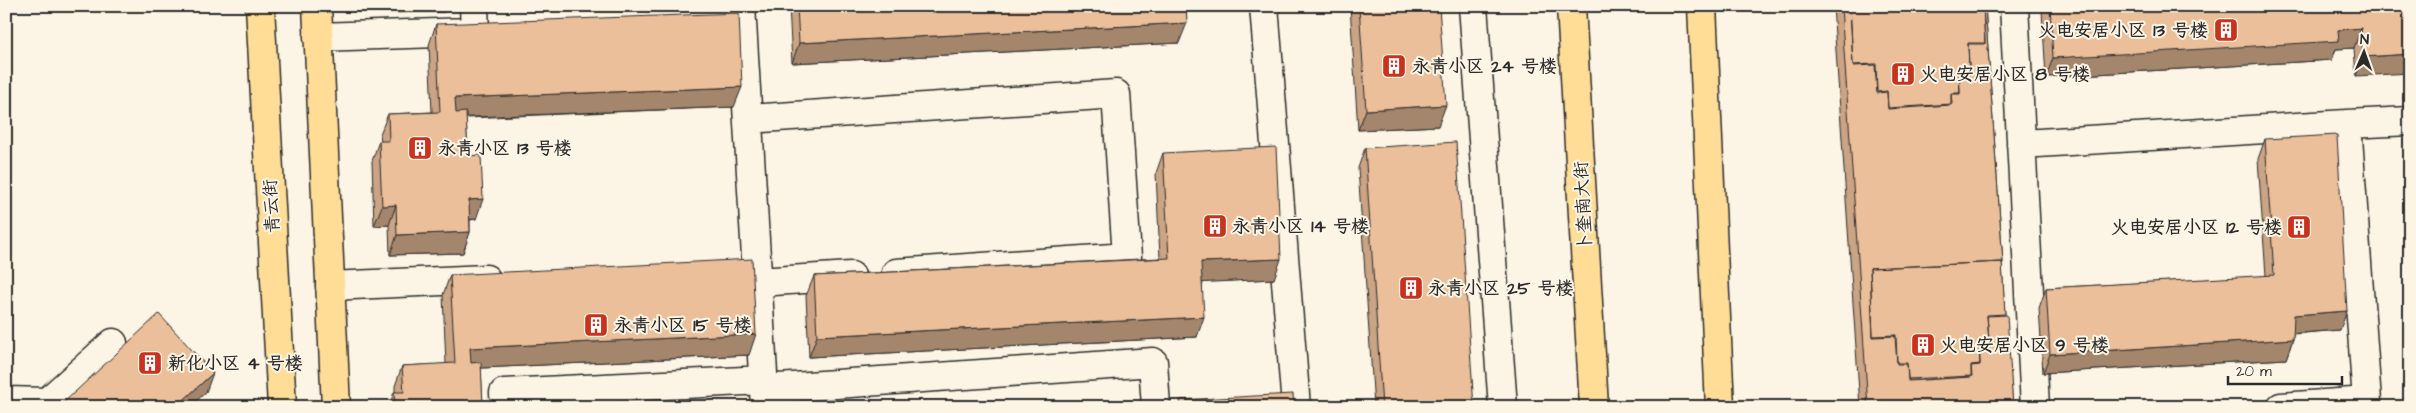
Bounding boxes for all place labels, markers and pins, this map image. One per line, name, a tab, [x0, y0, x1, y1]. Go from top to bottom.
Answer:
building icon: 火电安居小区 13 号楼	[2213, 17, 2239, 43]
place label: 火电安居小区 13 号楼	[2038, 18, 2208, 43]
building icon: 永青小区 24 号楼	[1381, 53, 1407, 79]
place label: 永青小区 24 号楼	[1412, 54, 1557, 79]
building icon: 火电安居小区 8 号楼	[1890, 61, 1916, 87]
place label: 火电安居小区 8 号楼	[1920, 62, 2090, 87]
building icon: 永青小区 13 号楼	[407, 135, 433, 161]
place label: 永青小区 13 号楼	[438, 136, 572, 161]
building icon: 永青小区 14 号楼	[1202, 213, 1228, 239]
place label: 永青小区 14 号楼	[1232, 214, 1369, 239]
building icon: 火电安居小区 12 号楼	[2286, 214, 2312, 240]
place label: 火电安居小区 12 号楼	[2111, 215, 2282, 240]
building icon: 永青小区 25 号楼	[1398, 275, 1424, 301]
place label: 永青小区 25 号楼	[1428, 276, 1573, 301]
building icon: 永青小区 15 号楼	[583, 312, 609, 338]
place label: 永青小区 15 号楼	[614, 313, 751, 338]
building icon: 火电安居小区 9 号楼	[1910, 332, 1936, 358]
place label: 火电安居小区 9 号楼	[1940, 333, 2109, 358]
building icon: 新化小区 4 号楼	[137, 350, 163, 376]
place label: 新化小区 4 号楼	[168, 351, 303, 376]

